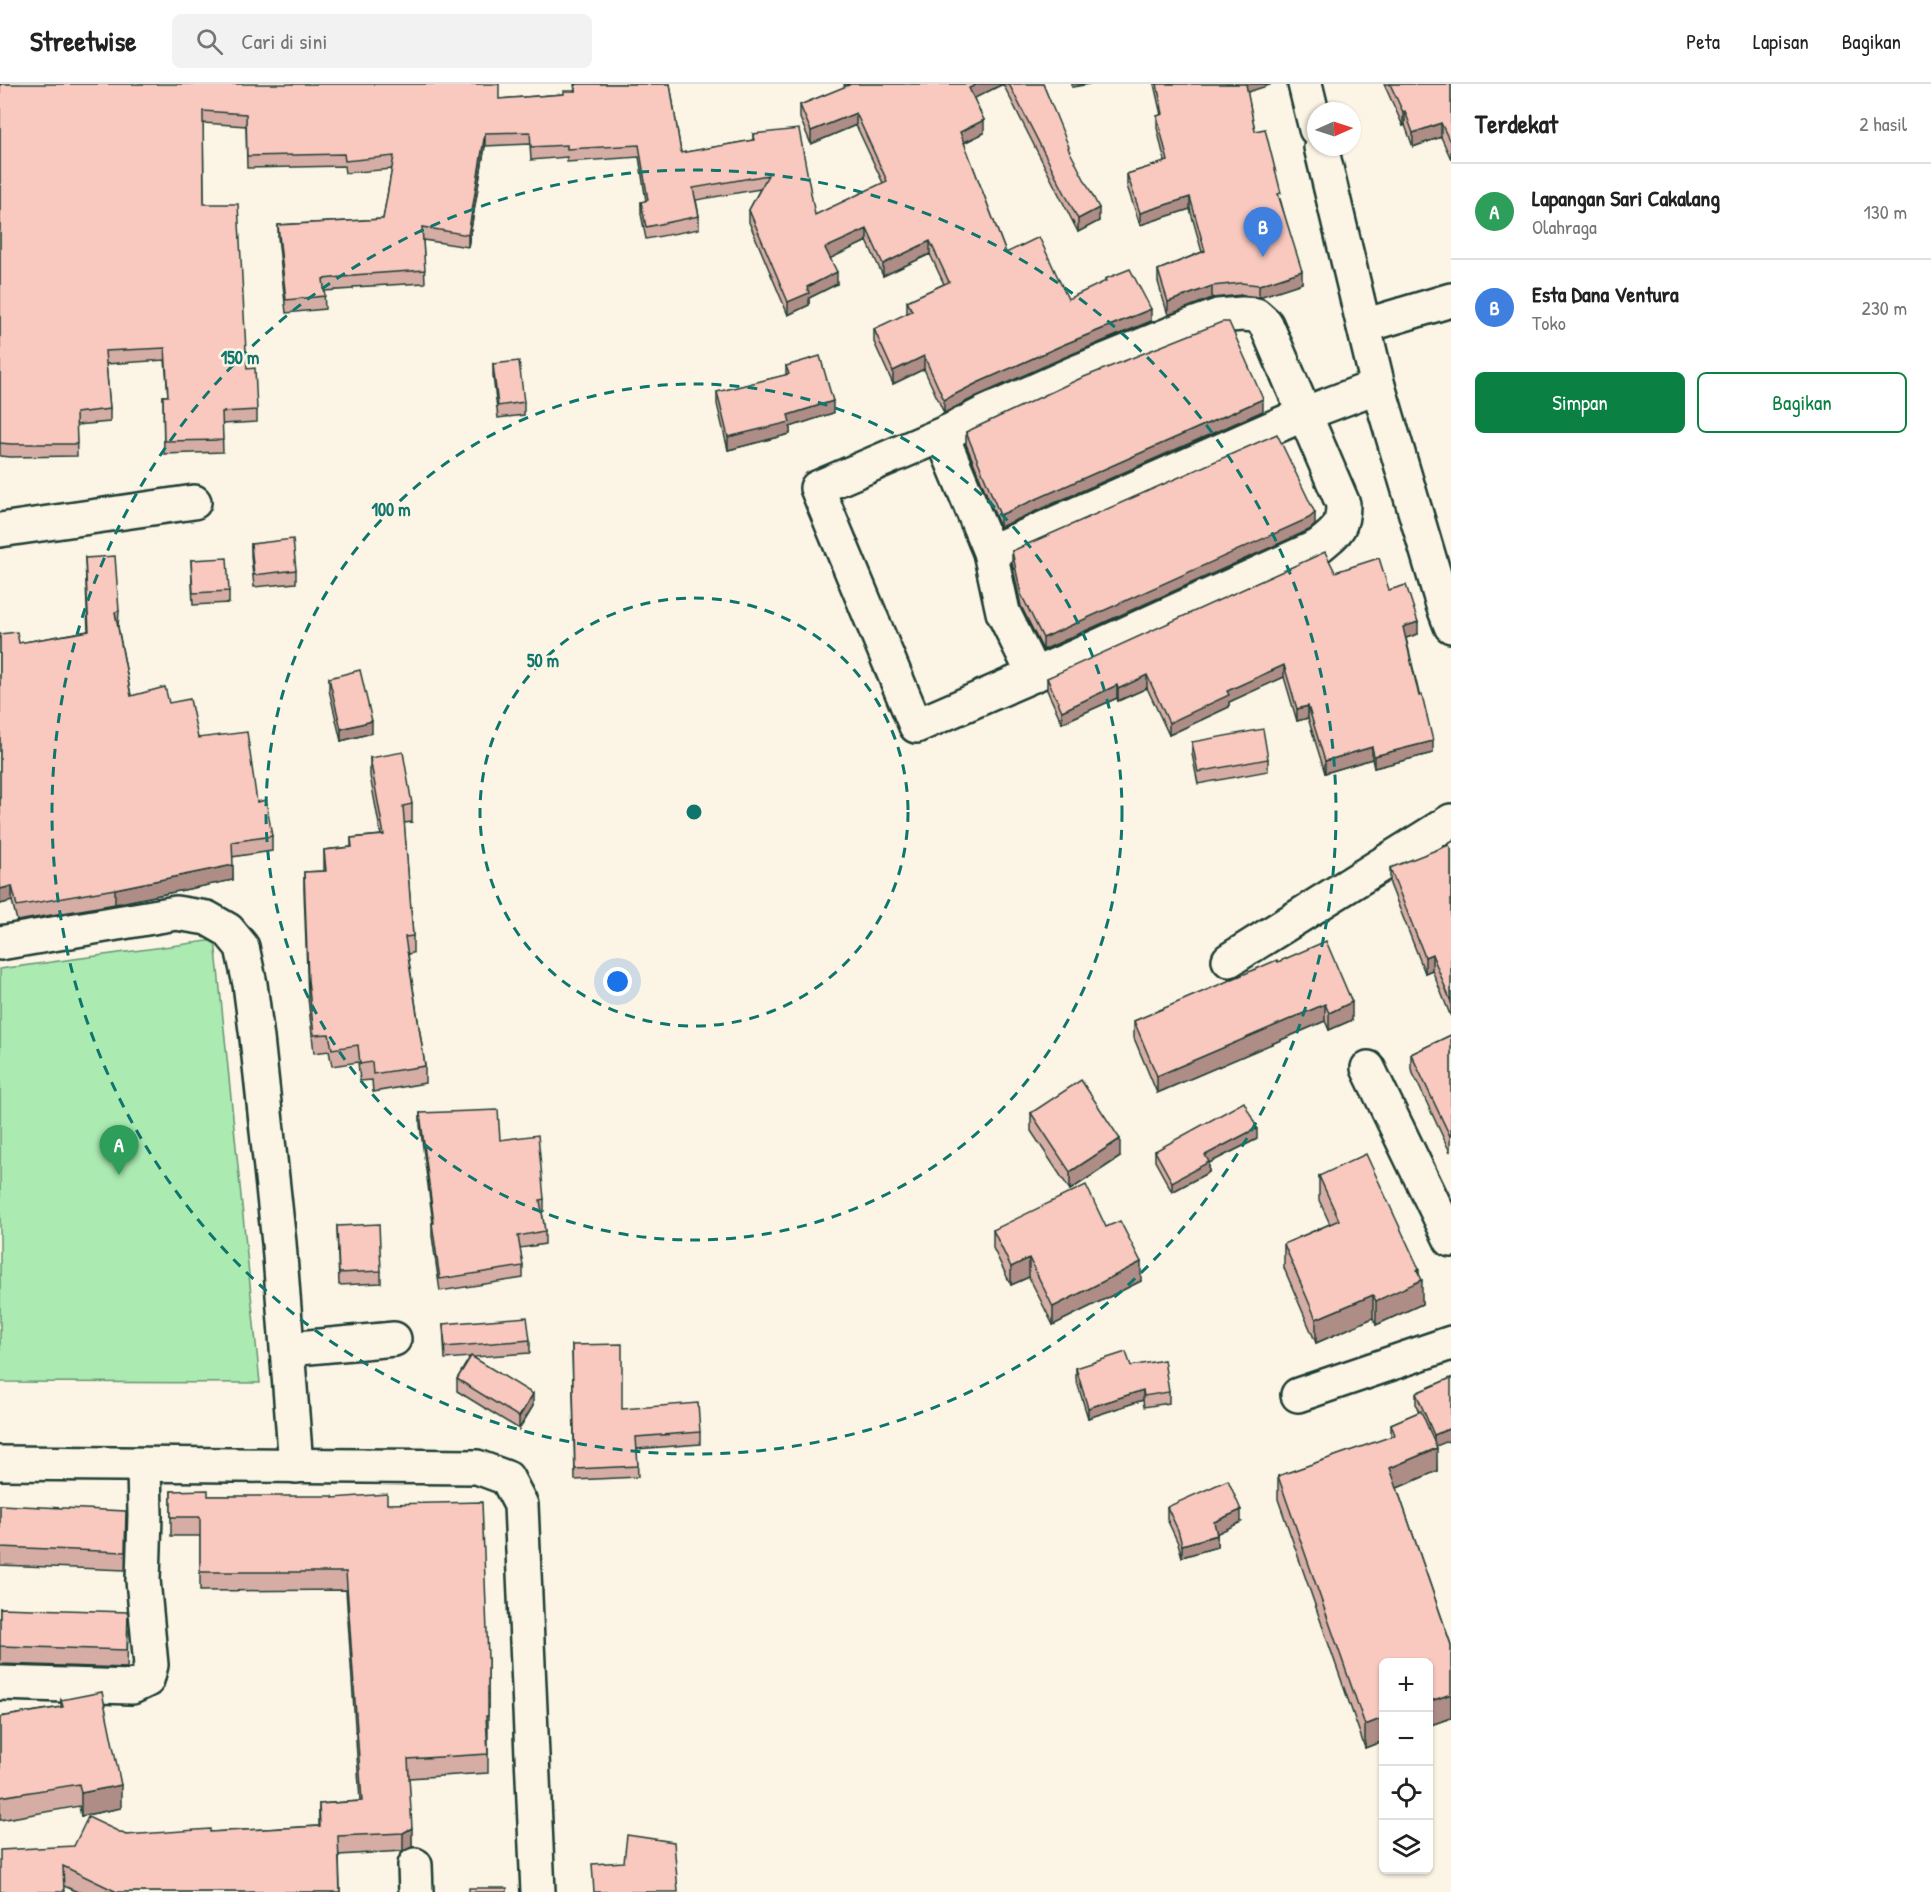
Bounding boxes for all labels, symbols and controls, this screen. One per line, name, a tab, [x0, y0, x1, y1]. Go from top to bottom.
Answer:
search box	[172, 14, 592, 68]
text: Streetwise	[30, 22, 136, 60]
icon: search	[193, 25, 226, 58]
text: Cari di sini	[241, 26, 327, 56]
text: Peta	[1686, 27, 1720, 56]
text: Lapisan	[1753, 27, 1809, 56]
text: Bagikan	[1842, 27, 1901, 56]
north arrow	[1307, 102, 1361, 156]
text: Terdekat	[1475, 106, 1558, 141]
text: 2 hasil	[1859, 110, 1907, 137]
text: Lapangan Sari Cakalang	[1532, 183, 1720, 213]
text: A	[1490, 198, 1499, 225]
text: 130 m	[1864, 198, 1907, 225]
pin: B	[1244, 208, 1282, 257]
text: Olahraga	[1532, 213, 1597, 240]
text: Esta Dana Ventura	[1532, 279, 1679, 309]
text: B	[1489, 294, 1500, 321]
text: 230 m	[1862, 294, 1907, 321]
text: Toko	[1532, 309, 1566, 336]
text: 150 m	[221, 345, 259, 370]
button: Simpan	[1475, 372, 1685, 433]
button: Bagikan	[1697, 372, 1907, 433]
text: 100 m	[371, 497, 411, 522]
text: 50 m	[527, 648, 559, 673]
centre of rings	[684, 802, 704, 822]
your location	[603, 967, 632, 996]
pin: A	[100, 1126, 138, 1175]
map controls	[1379, 1658, 1433, 1874]
button: +	[1379, 1658, 1433, 1712]
button: −	[1379, 1712, 1433, 1766]
button: locate	[1379, 1766, 1433, 1820]
button: layers	[1379, 1820, 1433, 1874]

